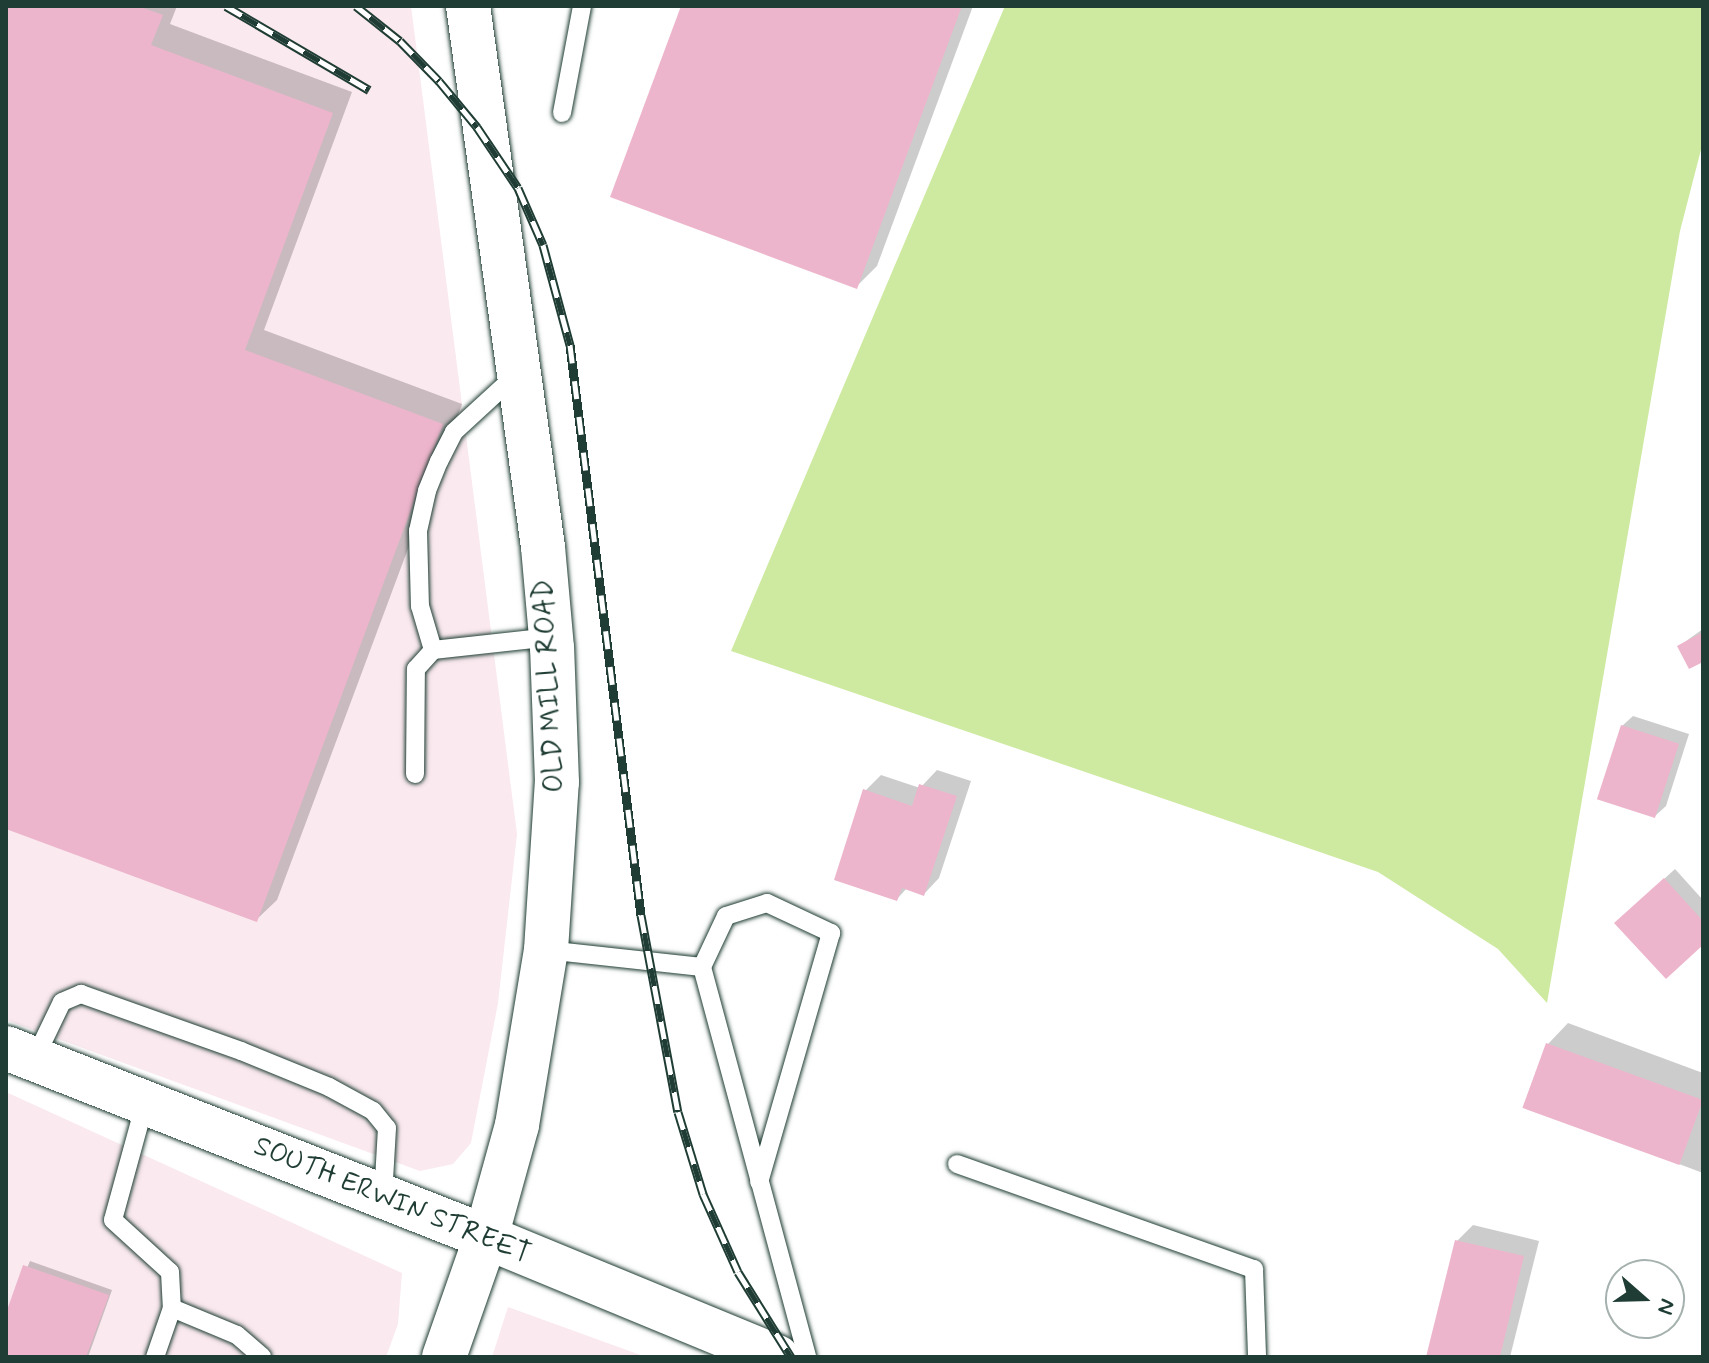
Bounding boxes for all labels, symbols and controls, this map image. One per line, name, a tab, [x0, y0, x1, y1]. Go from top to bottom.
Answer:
street label: OLD MILL ROAD	[528, 580, 572, 792]
street label: SOUTH ERWIN STREET	[248, 1130, 536, 1272]
north arrow	[1605, 1259, 1685, 1339]
text: N	[1650, 1295, 1681, 1318]

